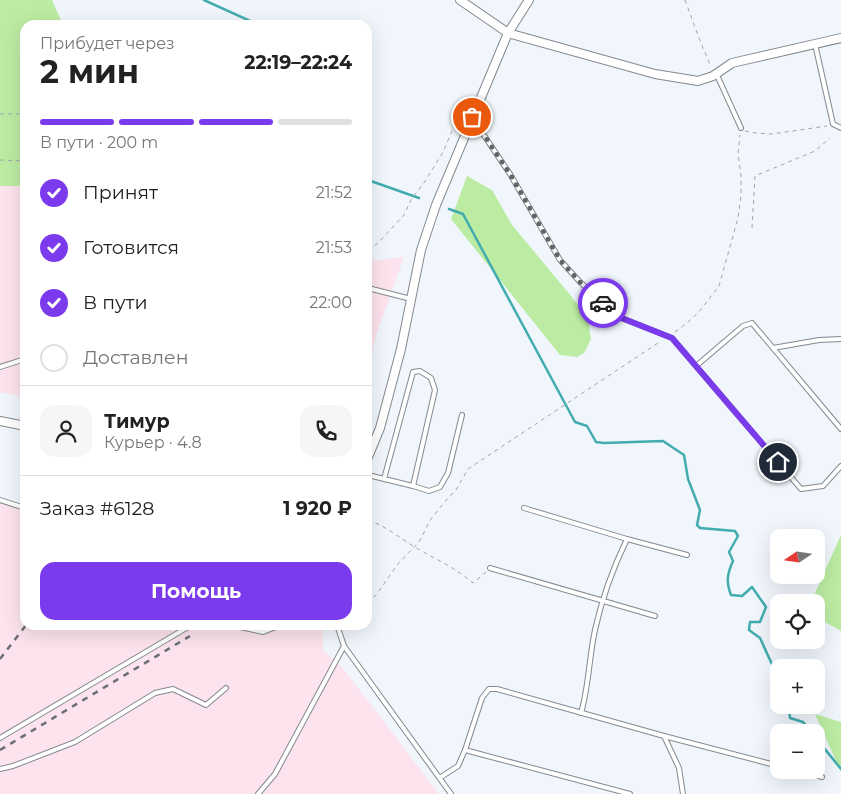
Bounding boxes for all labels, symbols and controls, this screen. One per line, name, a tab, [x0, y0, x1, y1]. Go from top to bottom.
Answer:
text: Прибудет через	[40, 34, 175, 53]
text: 22:19–22:24	[244, 51, 352, 74]
text: 2 мин	[40, 52, 139, 91]
pin	[451, 96, 493, 138]
icon: bag	[458, 103, 486, 131]
text: В пути · 200 m	[40, 133, 158, 152]
icon: check	[40, 179, 68, 207]
text: Принят	[83, 181, 158, 204]
text: 21:52	[316, 183, 352, 202]
icon: check	[40, 234, 68, 262]
text: Готовится	[83, 236, 179, 259]
text: 21:53	[316, 238, 352, 257]
courier	[578, 278, 628, 328]
icon: check	[40, 289, 68, 317]
icon: car	[589, 289, 617, 317]
text: В пути	[83, 291, 148, 314]
text: 22:00	[309, 293, 352, 312]
text: Доставлен	[83, 346, 189, 369]
button: person	[40, 405, 92, 457]
button: phone	[300, 405, 352, 457]
text: Тимур	[104, 410, 170, 433]
text: Курьер · 4.8	[104, 433, 202, 452]
pin	[757, 441, 799, 483]
icon: home	[764, 448, 792, 476]
text: Заказ #6128	[40, 497, 155, 520]
text: 1 920 ₽	[283, 497, 352, 520]
north arrow	[770, 529, 825, 584]
map controls	[770, 529, 825, 779]
button: Помощь	[40, 562, 352, 620]
button: locate	[770, 594, 825, 649]
button: +	[770, 659, 825, 714]
button: −	[770, 724, 825, 779]

